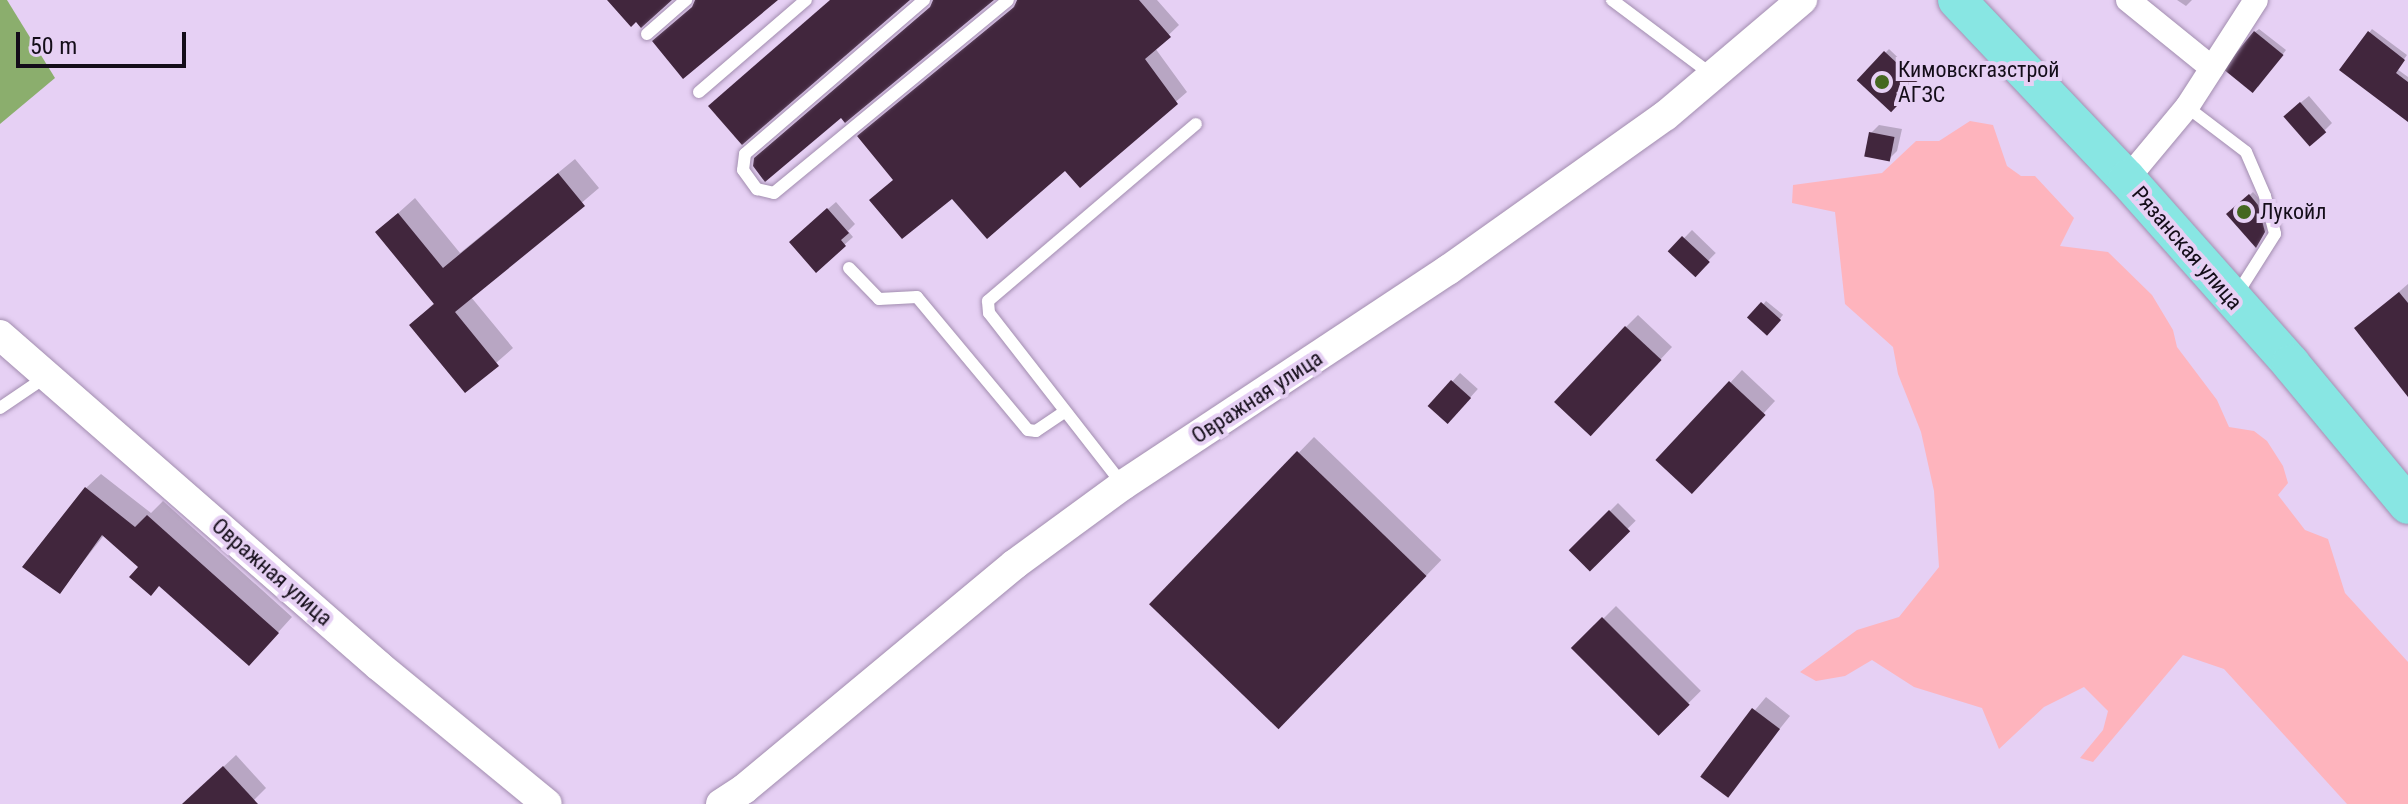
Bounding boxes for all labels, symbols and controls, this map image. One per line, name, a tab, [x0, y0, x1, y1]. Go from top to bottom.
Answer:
scale bar	[20, 16, 190, 66]
text: 50 m	[30, 32, 77, 60]
place label: Кимовскгазстрой АГЗС	[1898, 56, 2060, 108]
marker: Кимовскгазстрой АГЗС	[1873, 73, 1891, 91]
street label: Рязанская улица	[2126, 181, 2248, 315]
place label: Лукойл	[2260, 199, 2327, 225]
marker: Лукойл	[2235, 203, 2253, 221]
street label: Овражная улица	[1187, 345, 1327, 449]
street label: Овражная улица	[206, 513, 338, 631]

